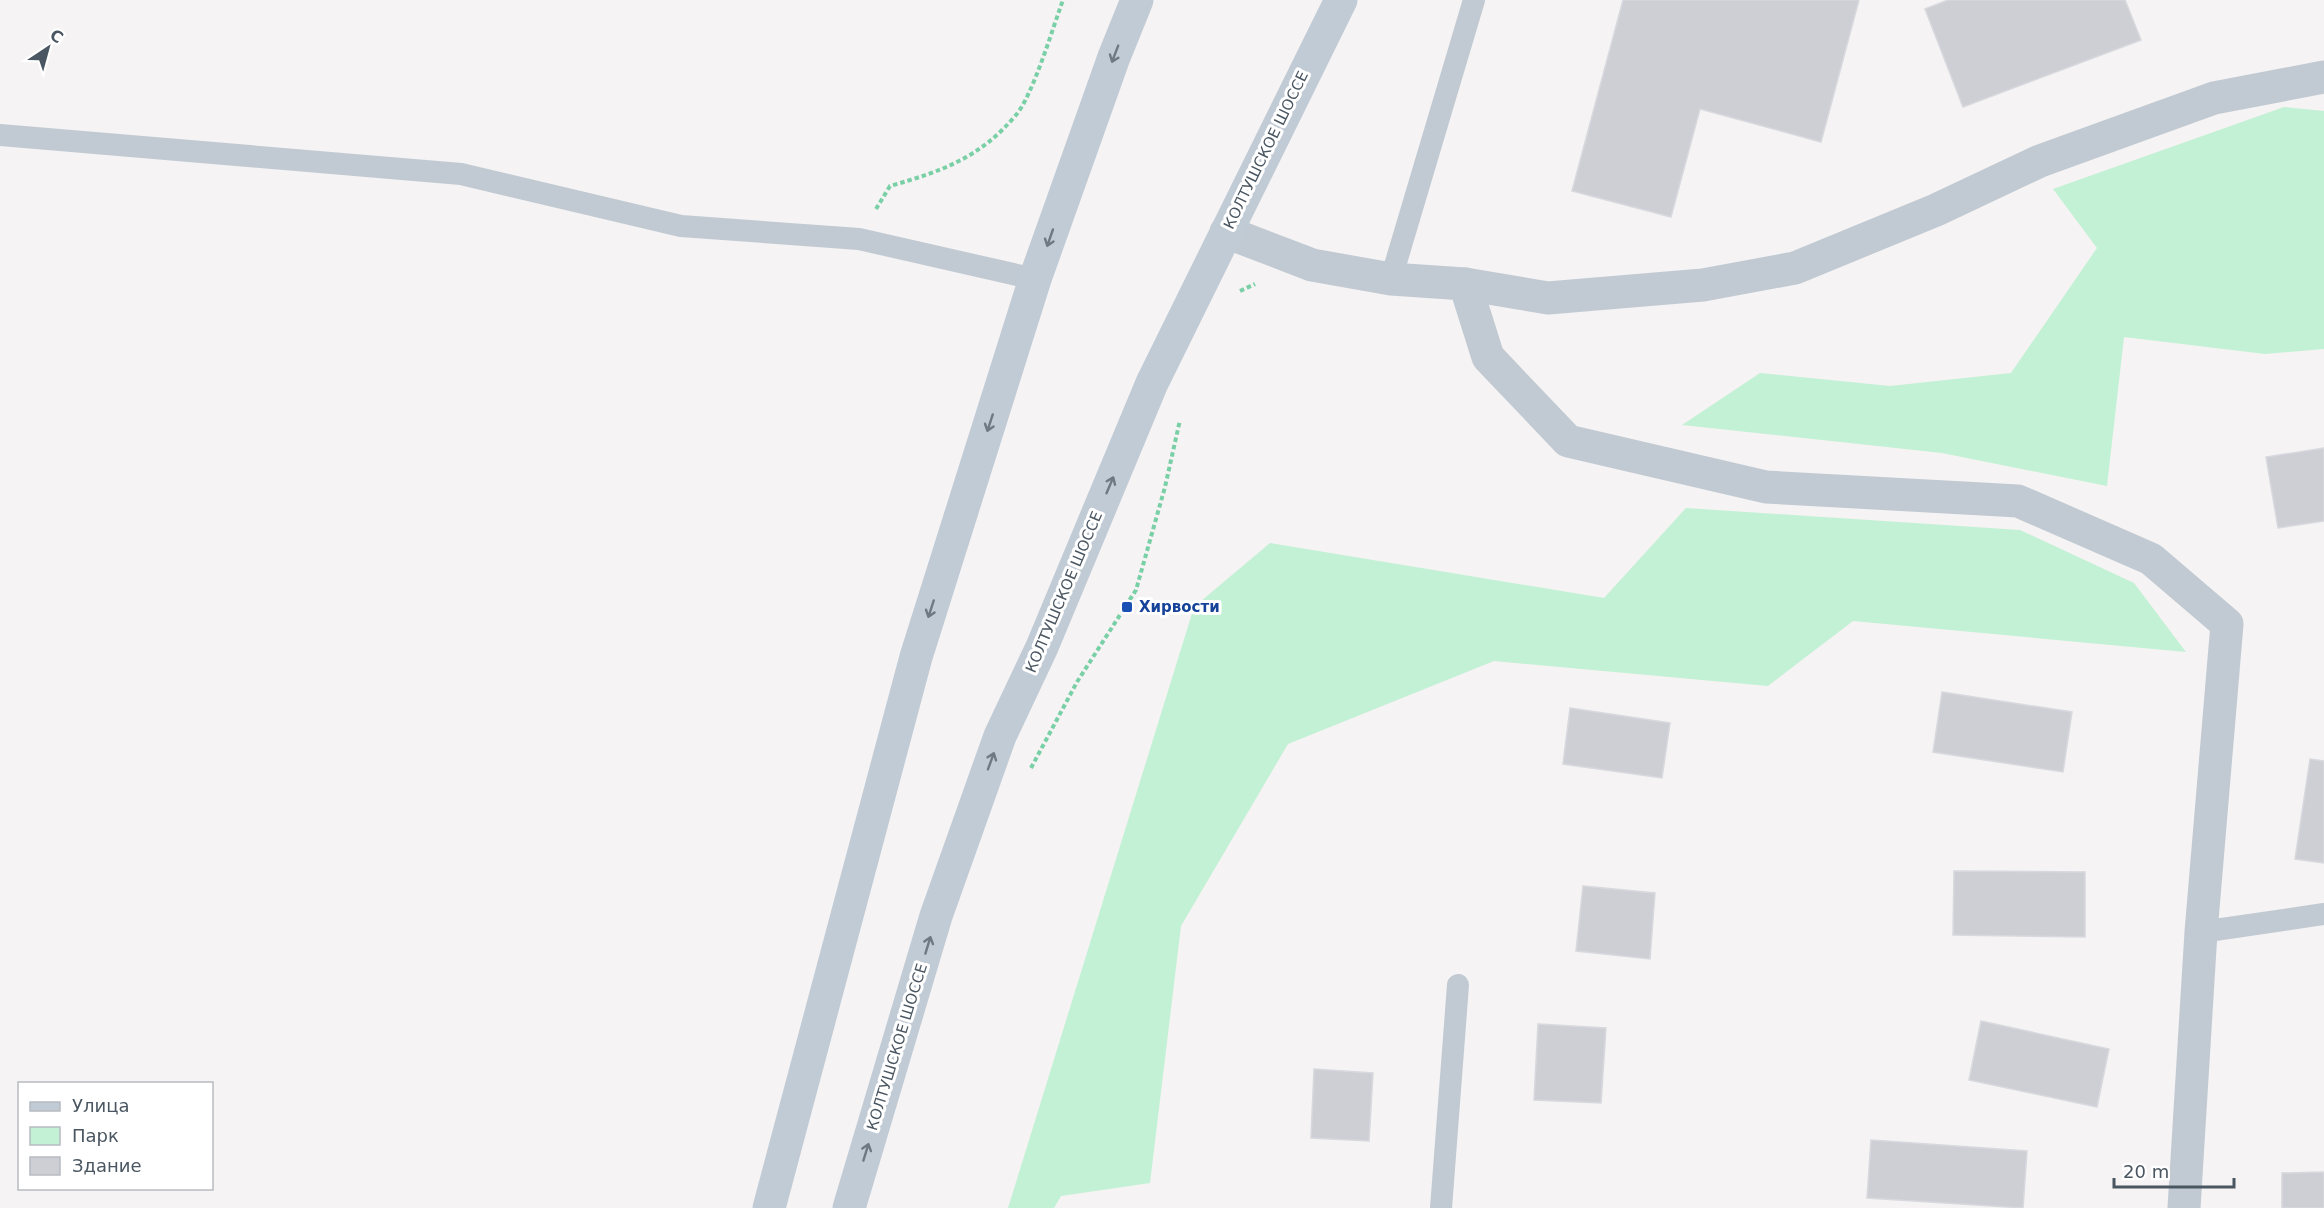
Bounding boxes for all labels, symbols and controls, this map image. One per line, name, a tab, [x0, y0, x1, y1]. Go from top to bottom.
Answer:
north arrow	[18, 18, 78, 78]
text: С	[46, 25, 67, 47]
one-way arrow	[1109, 44, 1120, 63]
street label: КОЛТУШСКОЕ ШОССЕ	[1220, 68, 1312, 232]
one-way arrow	[1043, 228, 1054, 247]
one-way arrow	[983, 413, 994, 432]
one-way arrow	[1105, 476, 1116, 495]
street label: КОЛТУШСКОЕ ШОССЕ	[1022, 509, 1106, 675]
place label: Хирвости	[1139, 598, 1220, 616]
one-way arrow	[924, 599, 935, 618]
marker: Хирвости	[1120, 600, 1134, 614]
one-way arrow	[987, 752, 998, 770]
one-way arrow	[923, 936, 934, 955]
street label: КОЛТУШСКОЕ ШОССЕ	[863, 961, 931, 1133]
legend	[18, 1082, 213, 1190]
text: Улица	[72, 1095, 129, 1116]
text: Парк	[72, 1125, 119, 1146]
one-way arrow	[861, 1143, 872, 1162]
scale bar	[2114, 1151, 2234, 1189]
text: Здание	[72, 1155, 142, 1176]
text: 20 m	[2123, 1161, 2169, 1182]

